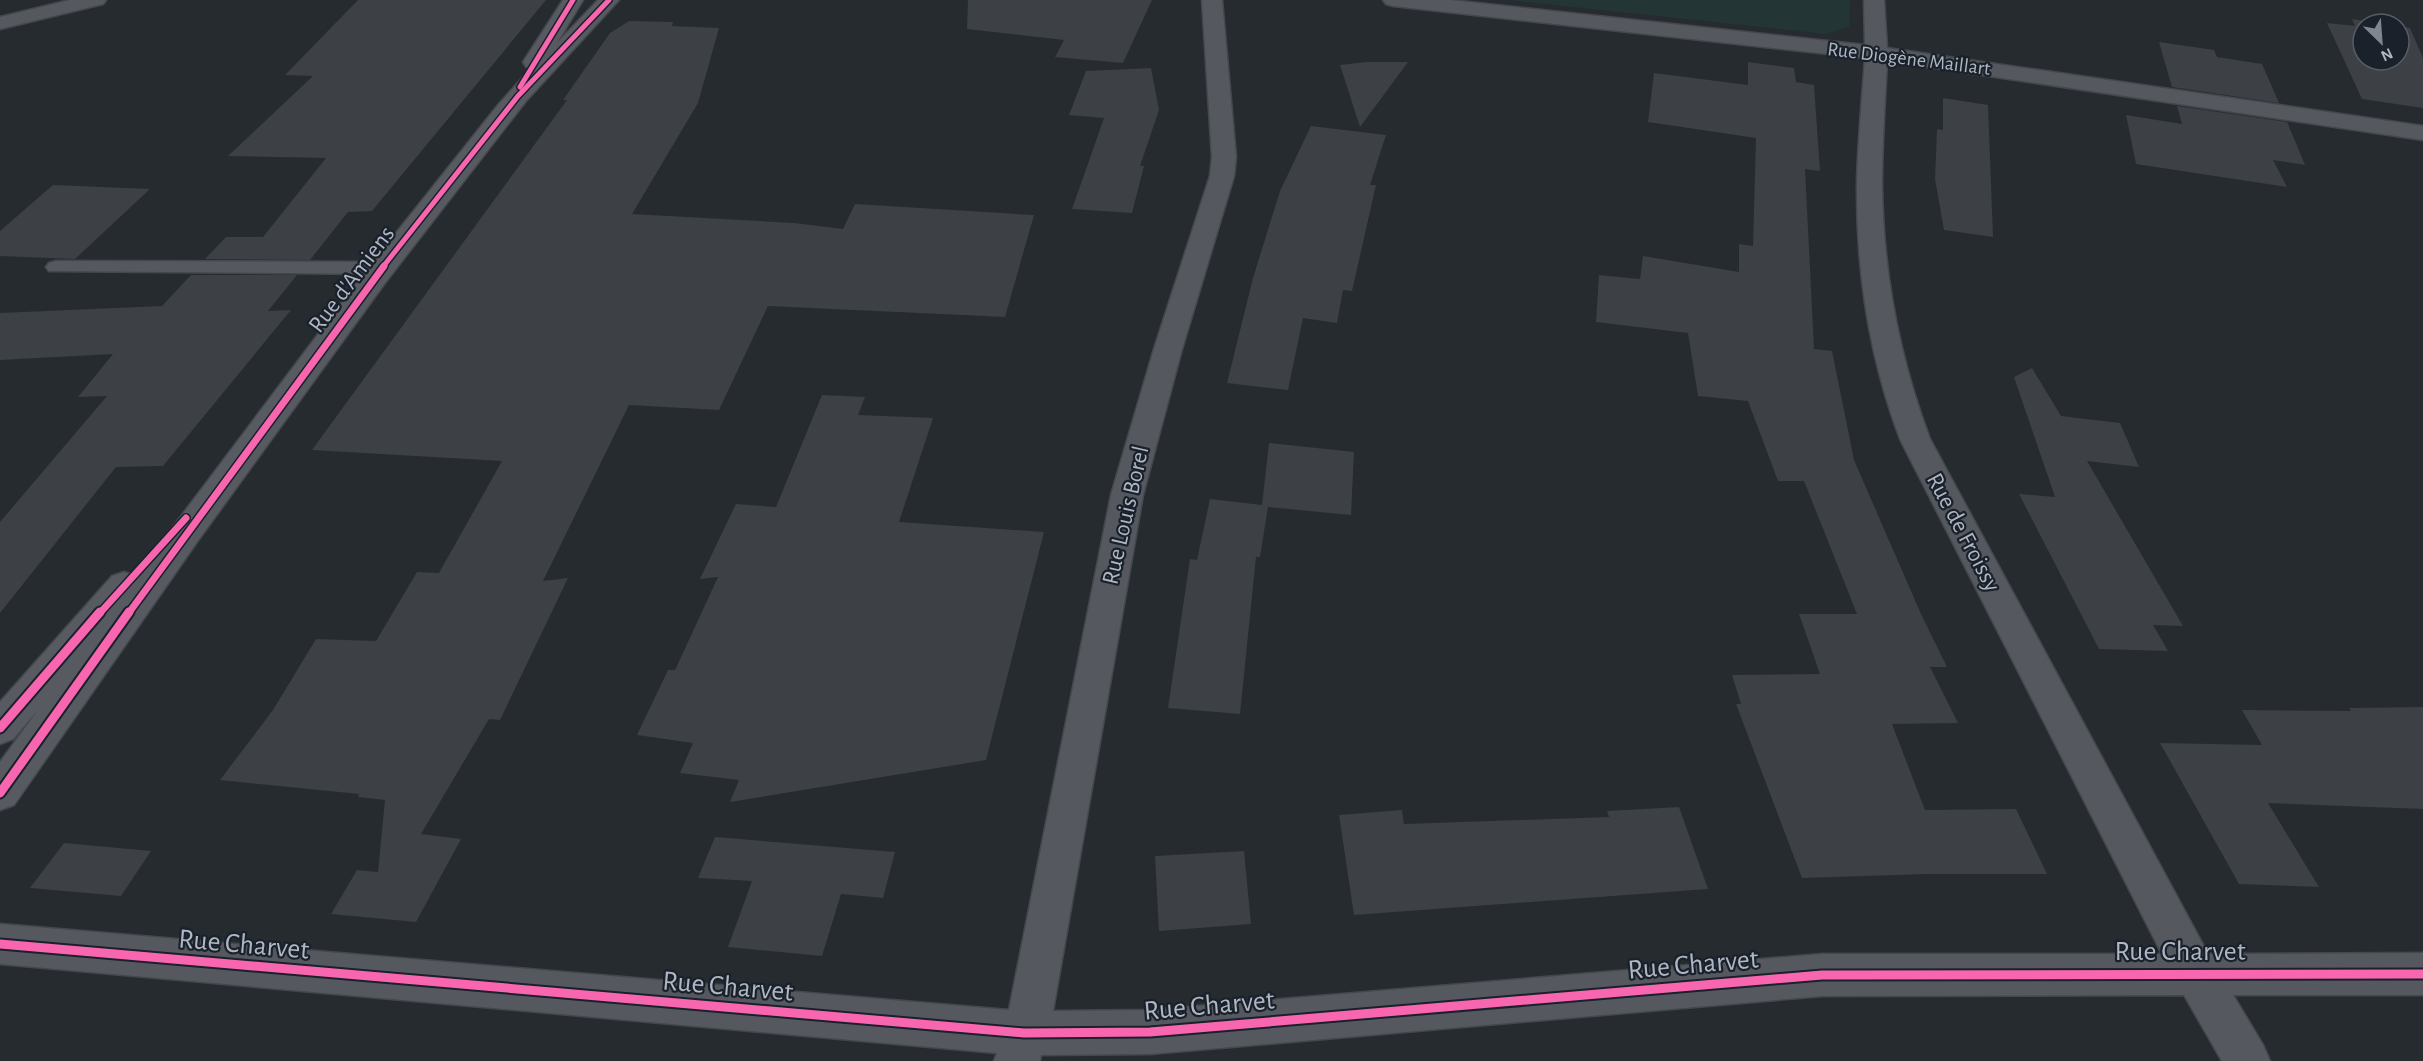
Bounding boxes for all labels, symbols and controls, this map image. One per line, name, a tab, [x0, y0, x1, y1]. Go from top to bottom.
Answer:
north arrow	[2351, 12, 2411, 72]
street label: Rue Diogène Maillart	[1826, 39, 1992, 79]
text: N	[2378, 45, 2395, 64]
street label: Rue d'Amiens	[304, 222, 399, 337]
street label: Rue Louis Borel	[1098, 444, 1154, 587]
street label: Rue de Froissy	[1922, 469, 2004, 596]
street label: Rue Charvet	[177, 925, 310, 965]
street label: Rue Charvet	[2114, 938, 2246, 966]
street label: Rue Charvet	[1627, 945, 1760, 985]
street label: Rue Charvet	[661, 967, 794, 1007]
street label: Rue Charvet	[1143, 986, 1276, 1026]

